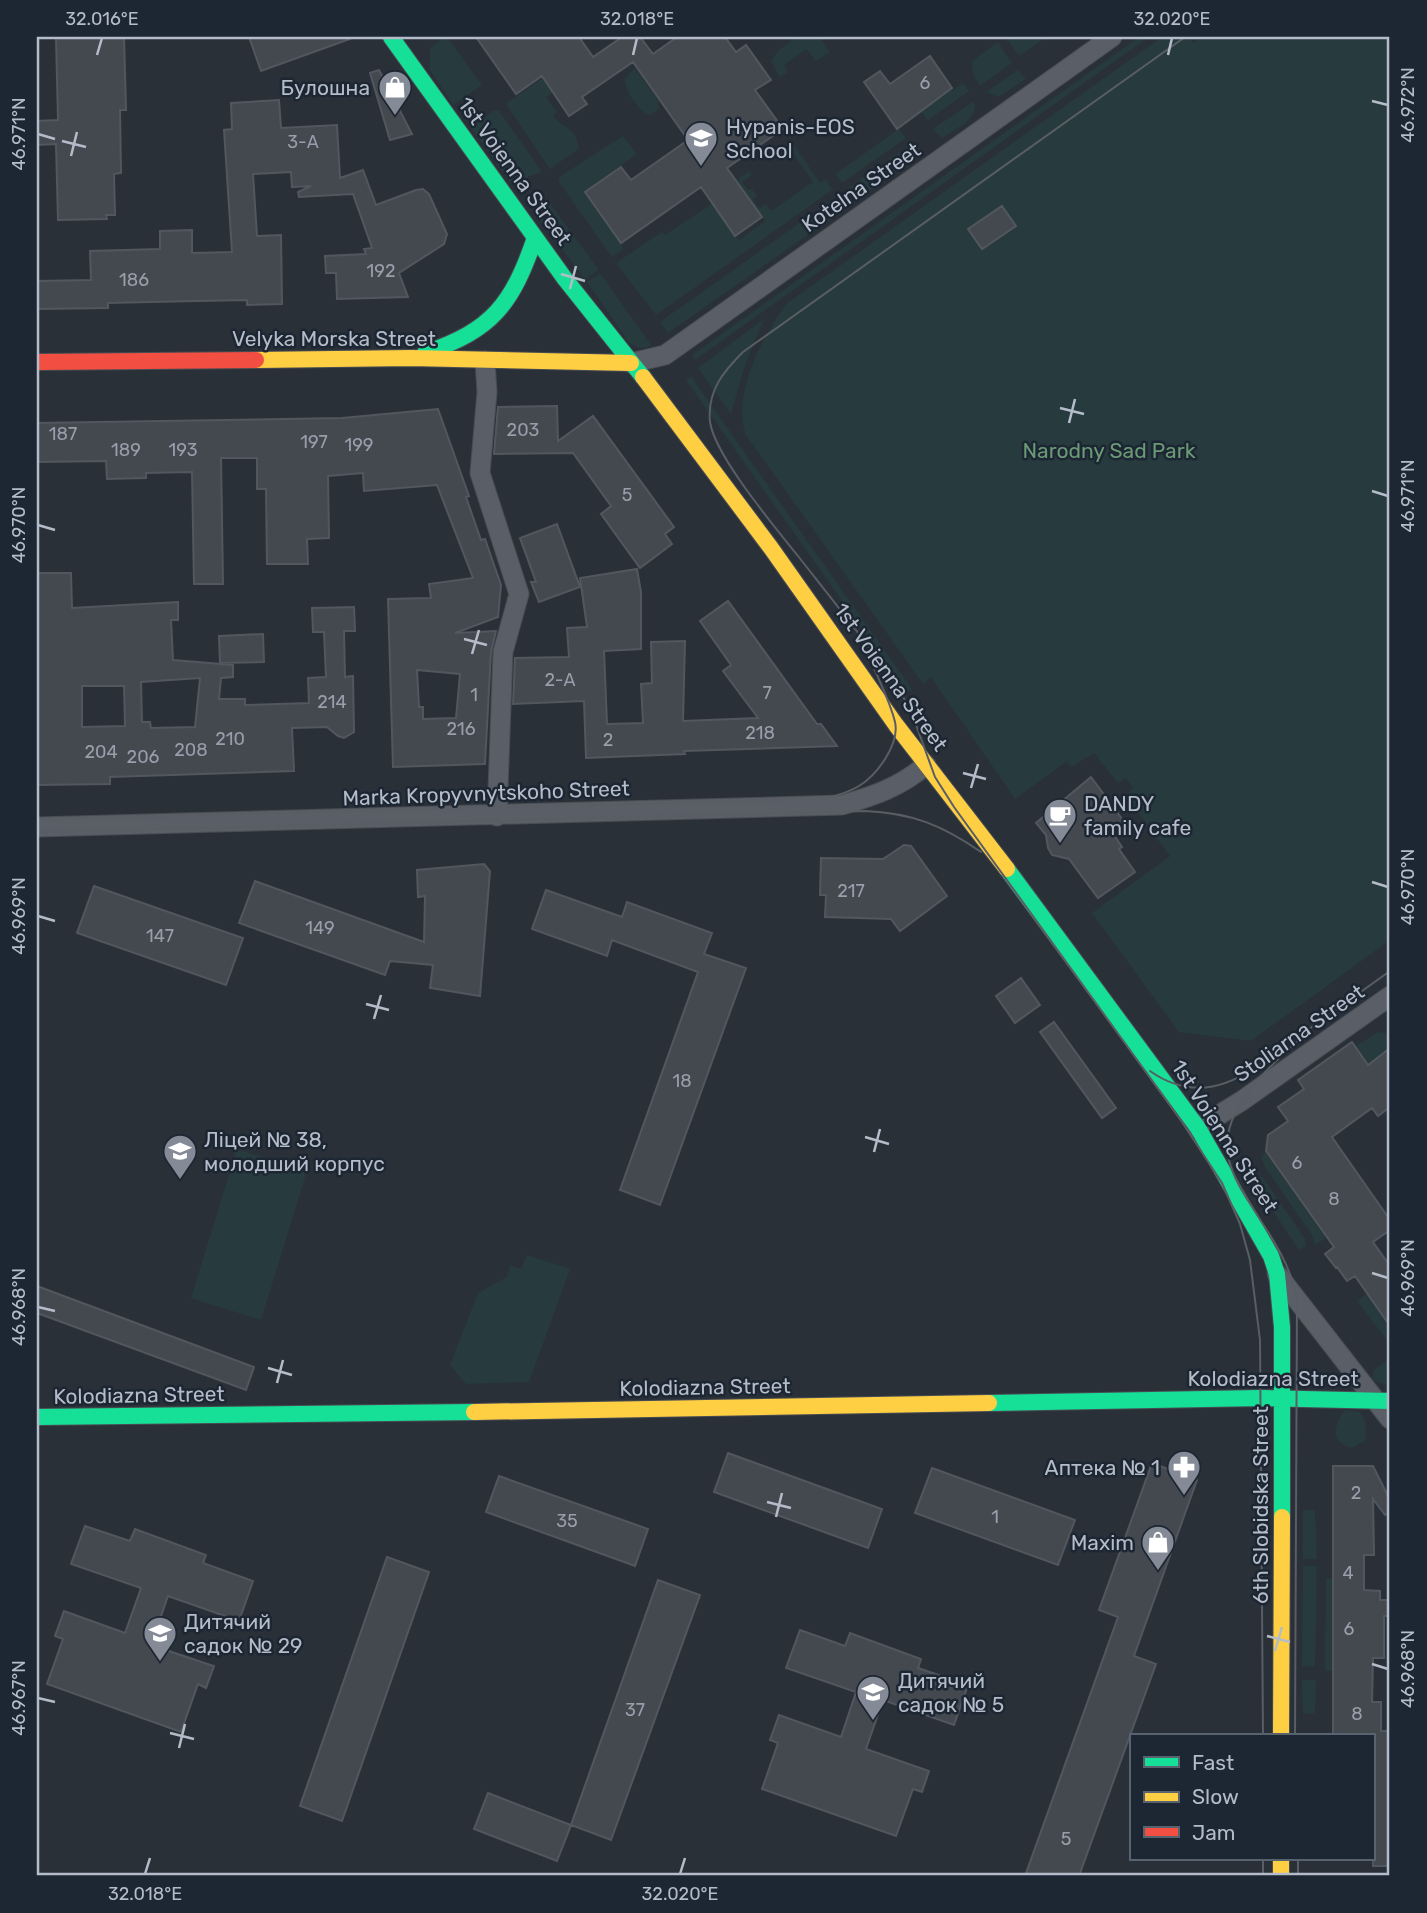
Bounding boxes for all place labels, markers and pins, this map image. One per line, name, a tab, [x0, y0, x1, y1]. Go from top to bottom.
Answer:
shop icon: Булошна	[376, 68, 414, 117]
place label: Булошна	[281, 75, 370, 100]
place label: Hypanis-EOS School	[726, 114, 855, 163]
school or university icon: Hypanis-EOS School	[682, 119, 720, 168]
place label: DANDY family cafe	[1084, 791, 1191, 840]
cafe icon: DANDY family cafe	[1041, 796, 1079, 845]
place label: Ліцей № 38, молодший корпус	[204, 1127, 385, 1176]
school or university icon: Ліцей № 38, молодший корпус	[161, 1132, 199, 1181]
pharmacy icon: Аптека № 1	[1165, 1448, 1203, 1497]
place label: Аптека № 1	[1045, 1455, 1160, 1480]
shop icon: Maxim	[1139, 1523, 1177, 1572]
place label: Maxim	[1071, 1530, 1134, 1555]
place label: Дитячий садок № 29	[184, 1609, 302, 1658]
school or university icon: Дитячий садок № 29	[141, 1614, 179, 1663]
place label: Дитячий садок № 5	[898, 1668, 1004, 1717]
school or university icon: Дитячий садок № 5	[854, 1673, 892, 1722]

